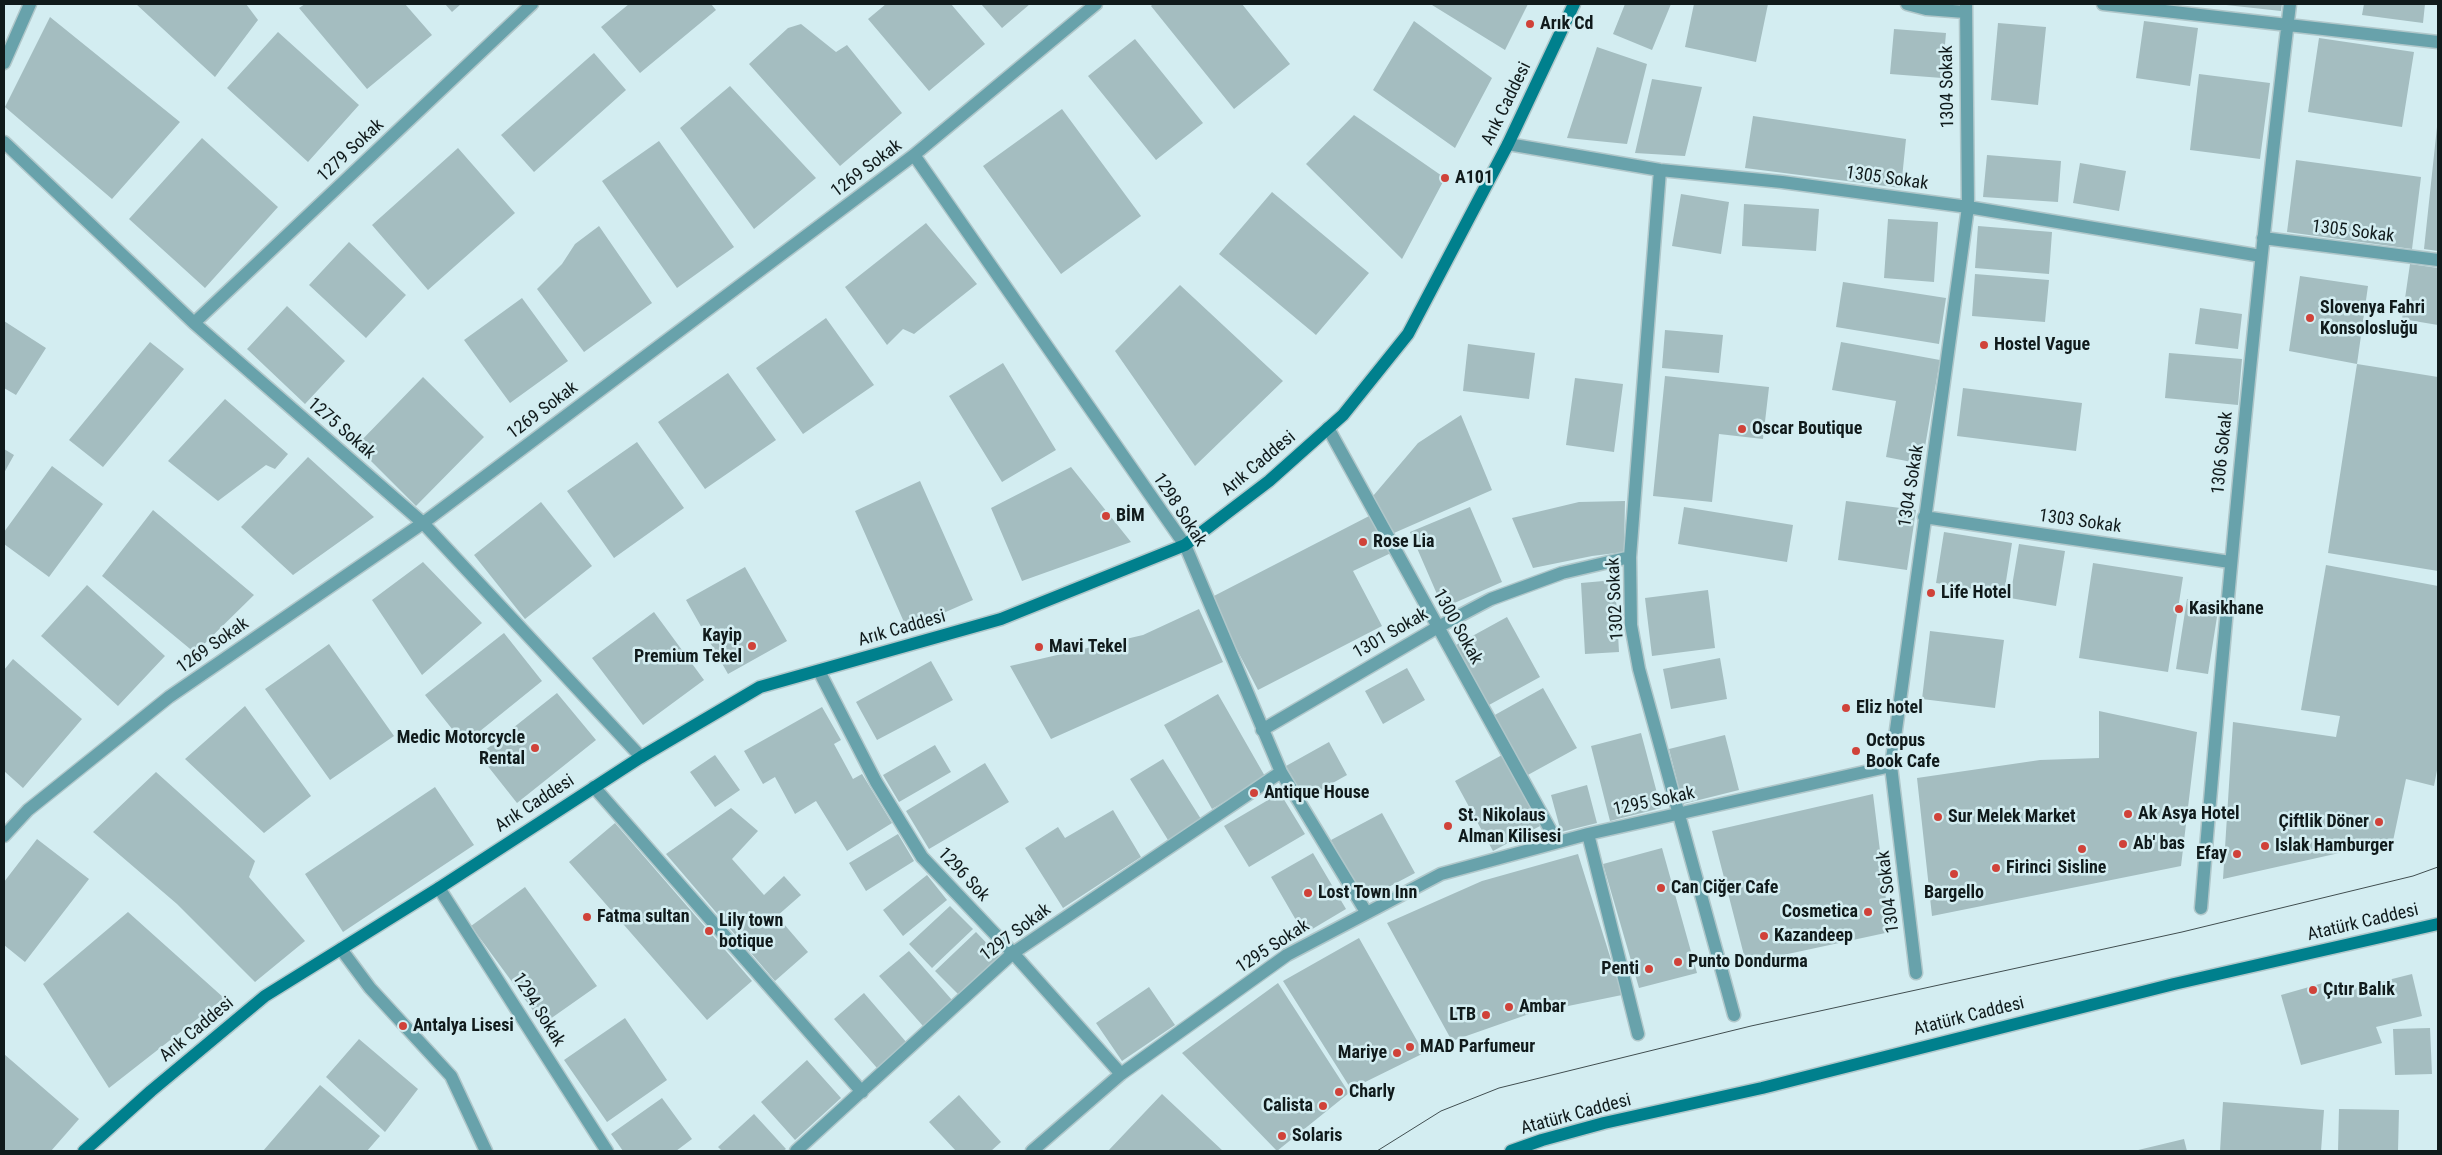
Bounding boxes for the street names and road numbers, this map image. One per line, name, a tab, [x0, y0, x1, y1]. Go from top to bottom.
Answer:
street label: 1304 Sokak	[1936, 45, 1960, 129]
street label: Arık Caddesi	[1478, 59, 1536, 149]
street label: 1279 Sokak	[313, 115, 389, 187]
street label: 1269 Sokak	[827, 135, 907, 203]
street label: 1305 Sokak	[1844, 163, 1930, 195]
street label: 1305 Sokak	[2311, 216, 2395, 248]
street label: 1269 Sokak	[503, 377, 583, 445]
street label: 1275 Sokak	[303, 394, 379, 464]
street label: 1306 Sokak	[2208, 411, 2238, 495]
street label: Arık Caddesi	[1218, 427, 1300, 501]
street label: 1304 Sokak	[1895, 443, 1929, 529]
street label: 1298 Sokak	[1147, 469, 1211, 551]
street label: 1303 Sokak	[2037, 506, 2123, 538]
street label: 1302 Sokak	[1603, 557, 1629, 641]
street label: 1300 Sokak	[1427, 586, 1487, 668]
street label: 1301 Sokak	[1350, 604, 1432, 664]
street label: Arık Caddesi	[856, 606, 948, 652]
street label: 1269 Sokak	[173, 613, 253, 679]
street label: Arık Caddesi	[491, 770, 579, 838]
street label: 1295 Sokak	[1611, 783, 1697, 821]
street label: 1296 Sok	[933, 843, 993, 907]
street label: 1304 Sokak	[1873, 850, 1905, 934]
street label: 1297 Sokak	[976, 899, 1056, 967]
street label: Atatürk Caddesi	[2305, 900, 2421, 946]
street label: 1295 Sokak	[1232, 915, 1314, 979]
street label: 1294 Sokak	[507, 969, 569, 1051]
street label: Arık Caddesi	[156, 993, 238, 1067]
street label: Atatürk Caddesi	[1911, 993, 2027, 1041]
street label: Atatürk Caddesi	[1518, 1090, 1634, 1140]

